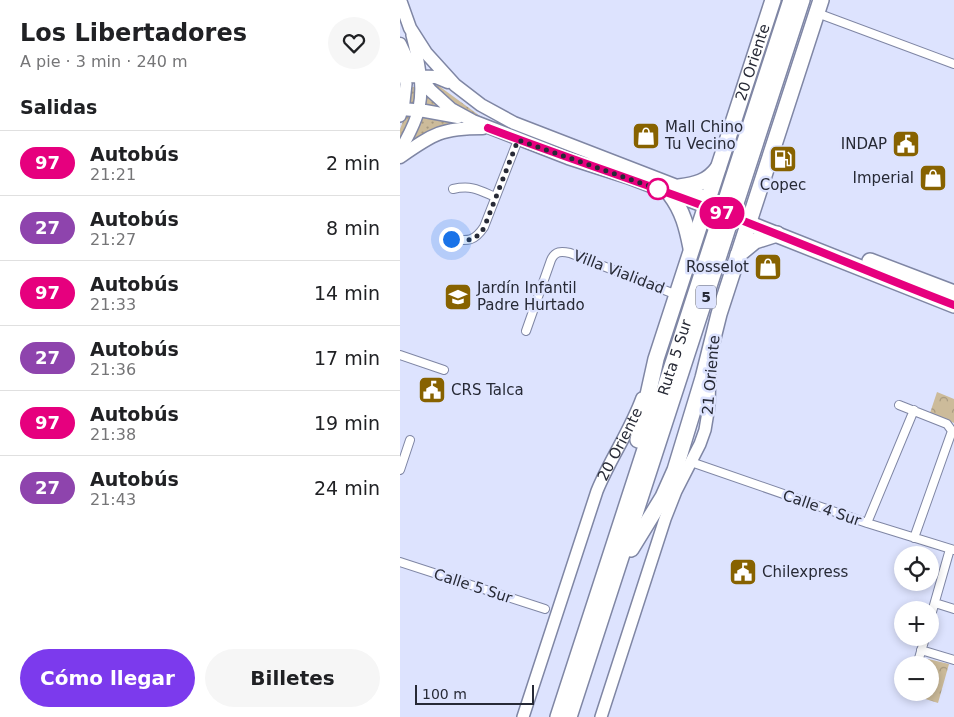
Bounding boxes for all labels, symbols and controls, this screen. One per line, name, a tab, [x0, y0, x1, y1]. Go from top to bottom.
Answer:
button: heart	[328, 17, 380, 69]
text: Los Libertadores	[20, 19, 247, 47]
street label: 20 Oriente	[732, 22, 774, 103]
text: A pie · 3 min · 240 m	[20, 52, 188, 71]
text: Salidas	[20, 96, 97, 118]
place label: Mall Chino Tu Vecino	[664, 118, 743, 153]
shop icon: Mall Chino Tu Vecino	[631, 121, 661, 151]
public building icon: INDAP	[891, 129, 921, 159]
place label: INDAP	[841, 135, 887, 153]
text: Autobús	[90, 143, 179, 165]
fuel station icon: Copec	[768, 144, 798, 174]
text: 97	[35, 152, 60, 173]
text: 2 min	[326, 152, 380, 174]
shop icon: Imperial	[918, 163, 948, 193]
text: 21:21	[90, 165, 136, 184]
place label: Imperial	[853, 169, 914, 187]
place label: Copec	[760, 176, 806, 194]
unlabelled marker	[647, 178, 669, 200]
line badge: 97	[700, 197, 744, 229]
text: 97	[709, 202, 735, 223]
text: Autobús	[90, 208, 179, 230]
text: 27	[35, 217, 60, 238]
text: 8 min	[326, 217, 380, 239]
your location	[439, 227, 464, 252]
text: 21:27	[90, 230, 136, 249]
street label: Villa Vialidad	[571, 246, 667, 298]
shop icon: Rosselot	[753, 252, 783, 282]
place label: Rosselot	[686, 258, 749, 276]
text: Autobús	[90, 273, 179, 295]
place label: Jardín Infantil Padre Hurtado	[476, 279, 585, 314]
text: 97	[35, 282, 60, 303]
text: 14 min	[314, 282, 380, 304]
school or university icon: Jardín Infantil Padre Hurtado	[443, 282, 473, 312]
road number: 5	[696, 286, 716, 308]
text: 21:33	[90, 295, 136, 314]
street label: Ruta 5 Sur	[654, 317, 696, 398]
street label: 21 Oriente	[699, 334, 723, 416]
text: Autobús	[90, 338, 179, 360]
text: 27	[35, 347, 60, 368]
text: 17 min	[314, 347, 380, 369]
text: 21:36	[90, 360, 136, 379]
public building icon: CRS Talca	[417, 375, 447, 405]
place label: CRS Talca	[451, 381, 524, 399]
text: Autobús	[90, 403, 179, 425]
street label: 20 Oriente	[594, 405, 646, 484]
text: 97	[35, 412, 60, 433]
text: 19 min	[314, 412, 380, 434]
text: 21:38	[90, 425, 136, 444]
text: Autobús	[90, 468, 179, 490]
text: 27	[35, 477, 60, 498]
text: 24 min	[314, 477, 380, 499]
street label: Calle 4 Sur	[781, 486, 864, 530]
text: 21:43	[90, 490, 136, 509]
map controls	[894, 546, 939, 701]
button: locate	[894, 546, 939, 591]
public building icon: Chilexpress	[728, 557, 758, 587]
place label: Chilexpress	[762, 563, 849, 581]
street label: Calle 5 Sur	[431, 565, 515, 607]
button: +	[894, 601, 939, 646]
button: Cómo llegar	[20, 649, 195, 707]
button: Billetes	[205, 649, 380, 707]
button: −	[894, 656, 939, 701]
scale bar	[415, 682, 534, 705]
text: 100 m	[422, 686, 467, 702]

